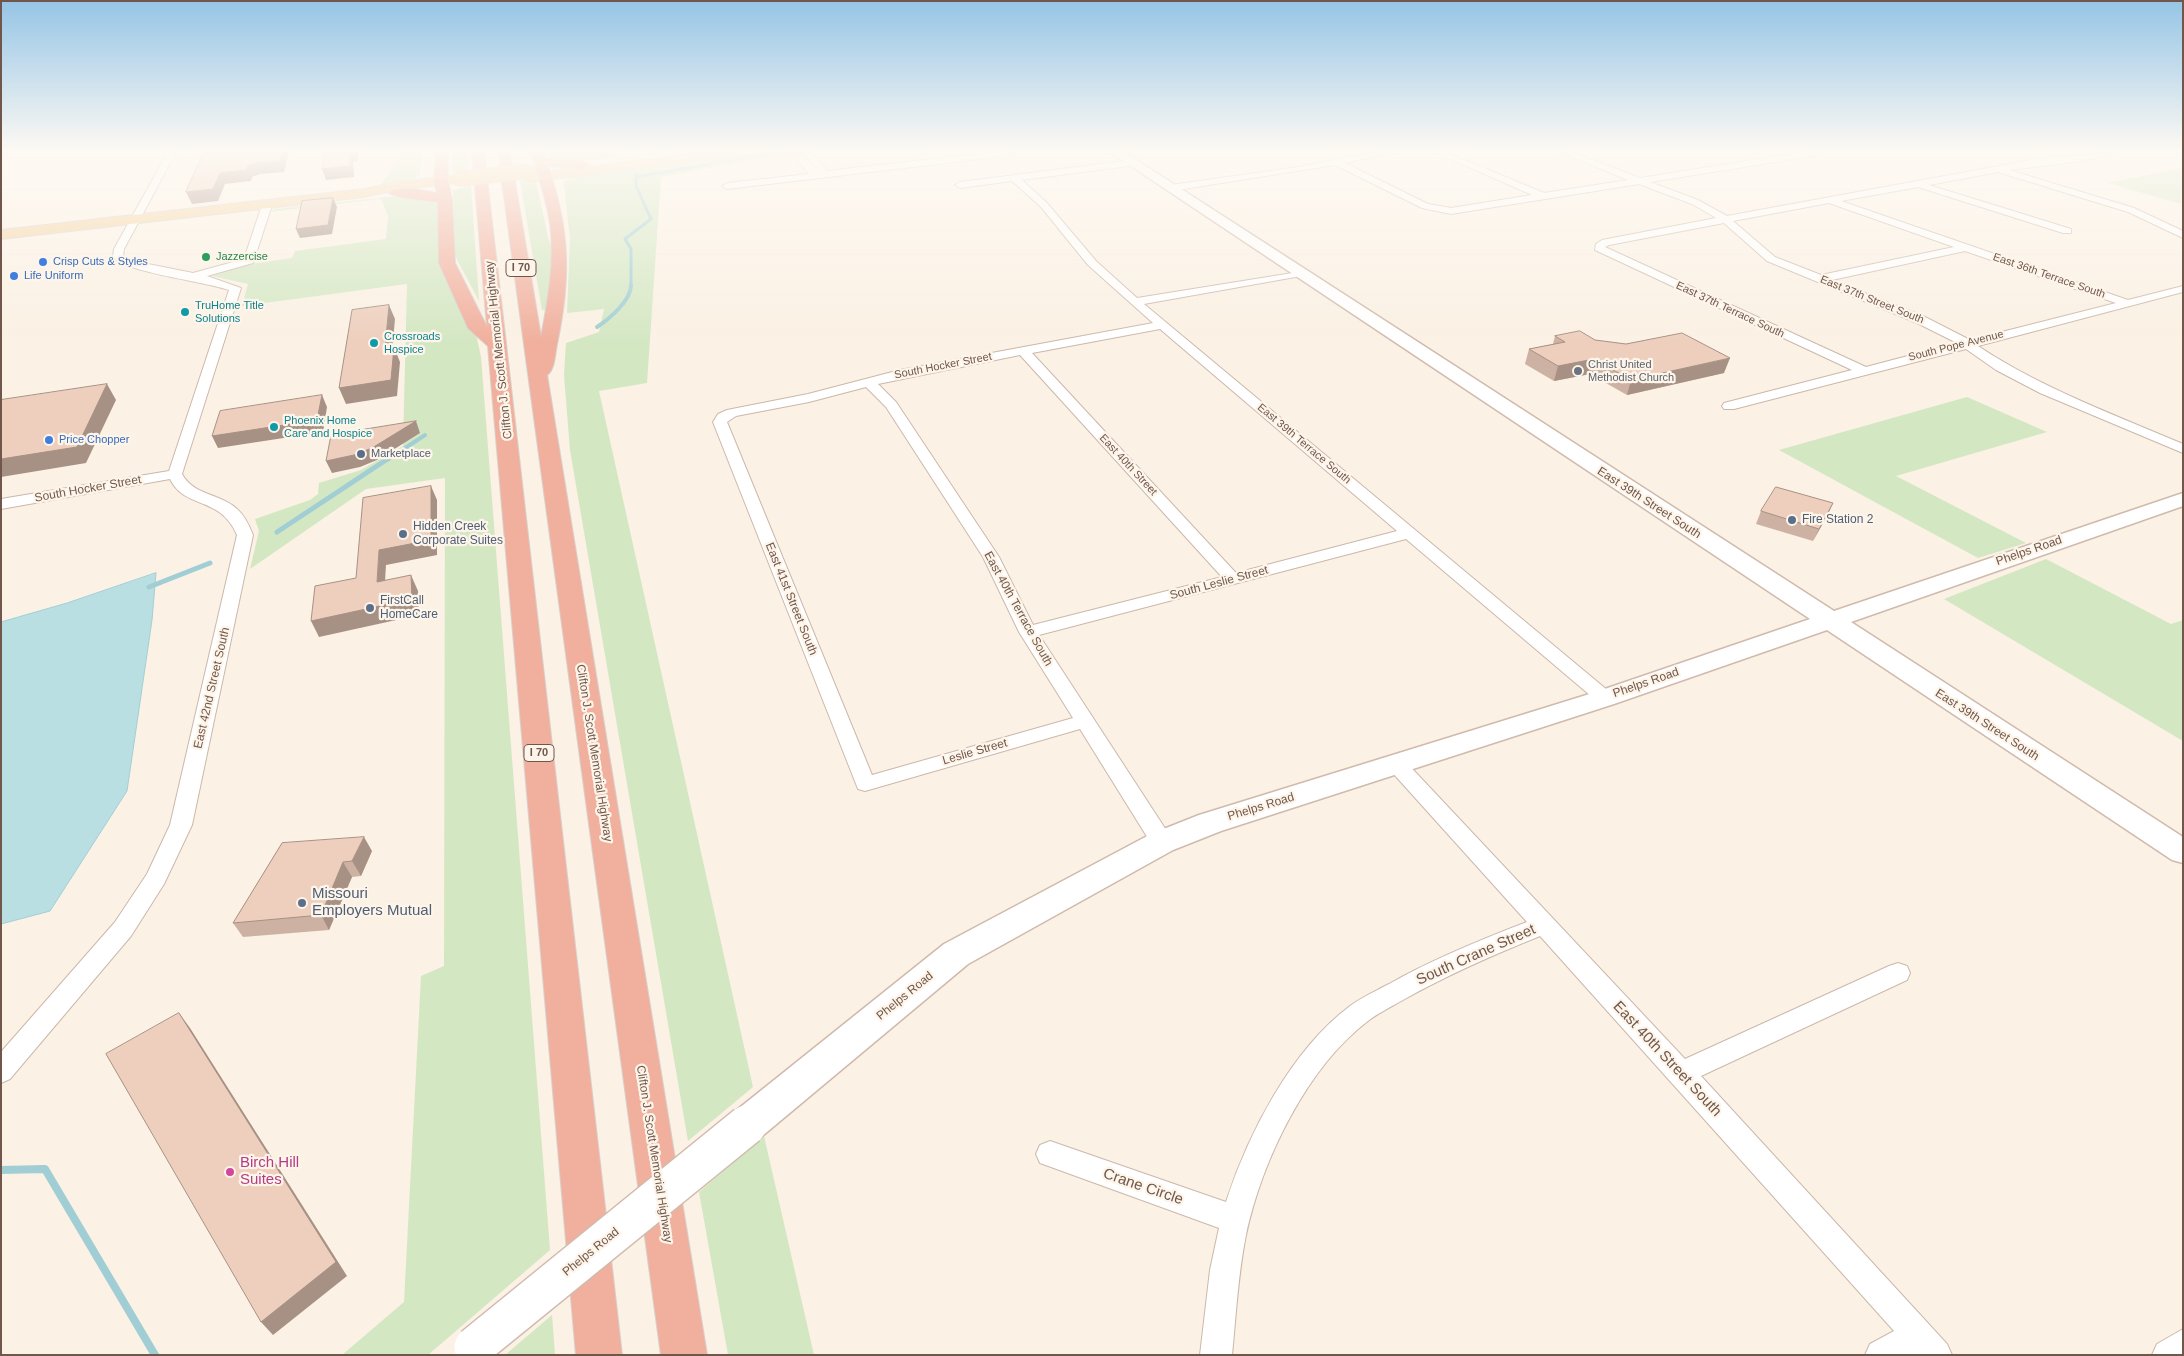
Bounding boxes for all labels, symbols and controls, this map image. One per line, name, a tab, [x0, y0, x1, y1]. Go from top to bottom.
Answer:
place label: Jazzercise	[216, 250, 268, 264]
marker: Jazzercise	[200, 251, 212, 263]
street label: East 36th Terrace South	[1991, 251, 2107, 301]
place label: Crisp Cuts & Styles	[53, 255, 148, 269]
marker: Crisp Cuts & Styles	[37, 256, 49, 268]
street label: Clifton J. Scott Memorial Highway	[482, 260, 516, 440]
road number: I 70	[506, 260, 536, 276]
place label: Life Uniform	[24, 269, 83, 283]
marker: Life Uniform	[8, 270, 20, 282]
street label: East 37th Street South	[1818, 273, 1926, 327]
street label: East 37th Terrace South	[1674, 279, 1786, 341]
place label: TruHome Title Solutions	[195, 299, 264, 325]
marker: TruHome Title Solutions	[179, 306, 191, 318]
street label: South Pope Avenue	[1907, 328, 2005, 364]
place label: Crossroads Hospice	[384, 330, 440, 356]
marker: Crossroads Hospice	[368, 337, 380, 349]
street label: South Hocker Street	[893, 350, 993, 382]
place label: Christ United Methodist Church	[1588, 358, 1674, 384]
marker: Christ United Methodist Church	[1572, 365, 1584, 377]
street label: East 39th Terrace South	[1255, 401, 1353, 487]
place label: Phoenix Home Care and Hospice	[284, 414, 372, 440]
marker: Phoenix Home Care and Hospice	[268, 421, 280, 433]
street label: East 40th Street	[1096, 432, 1160, 498]
place label: Price Chopper	[59, 433, 129, 447]
marker: Price Chopper	[43, 434, 55, 446]
place label: Marketplace	[371, 447, 431, 461]
marker: Marketplace	[355, 448, 367, 460]
street label: East 39th Street South	[1594, 464, 1704, 542]
street label: South Hocker Street	[34, 473, 142, 505]
place label: Fire Station 2	[1802, 513, 1873, 527]
marker: Fire Station 2	[1786, 514, 1798, 526]
place label: Hidden Creek Corporate Suites	[413, 520, 503, 548]
marker: Hidden Creek Corporate Suites	[397, 528, 409, 540]
street label: Phelps Road	[1994, 533, 2064, 569]
street label: East 41st Street South	[762, 541, 820, 657]
street label: East 40th Terrace South	[980, 549, 1056, 669]
street label: South Leslie Street	[1168, 563, 1270, 603]
place label: FirstCall HomeCare	[380, 594, 438, 622]
marker: FirstCall HomeCare	[364, 602, 376, 614]
street label: East 42nd Street South	[191, 626, 233, 750]
street label: Clifton J. Scott Memorial Highway	[573, 663, 615, 843]
street label: Phelps Road	[1611, 665, 1681, 701]
street label: East 39th Street South	[1932, 686, 2042, 764]
street label: Leslie Street	[941, 736, 1009, 768]
road number: I 70	[524, 744, 554, 761]
street label: Phelps Road	[1226, 790, 1296, 824]
place label: Missouri Employers Mutual	[312, 885, 432, 920]
marker: Missouri Employers Mutual	[296, 897, 308, 909]
street label: South Crane Street	[1414, 921, 1538, 989]
street label: Phelps Road	[874, 969, 936, 1023]
street label: East 40th Street South	[1609, 998, 1725, 1120]
street label: Clifton J. Scott Memorial Highway	[633, 1064, 675, 1244]
place label: Birch Hill Suites	[240, 1154, 299, 1189]
street label: Crane Circle	[1101, 1165, 1185, 1209]
marker: Birch Hill Suites	[224, 1166, 236, 1178]
street label: Phelps Road	[560, 1225, 622, 1279]

